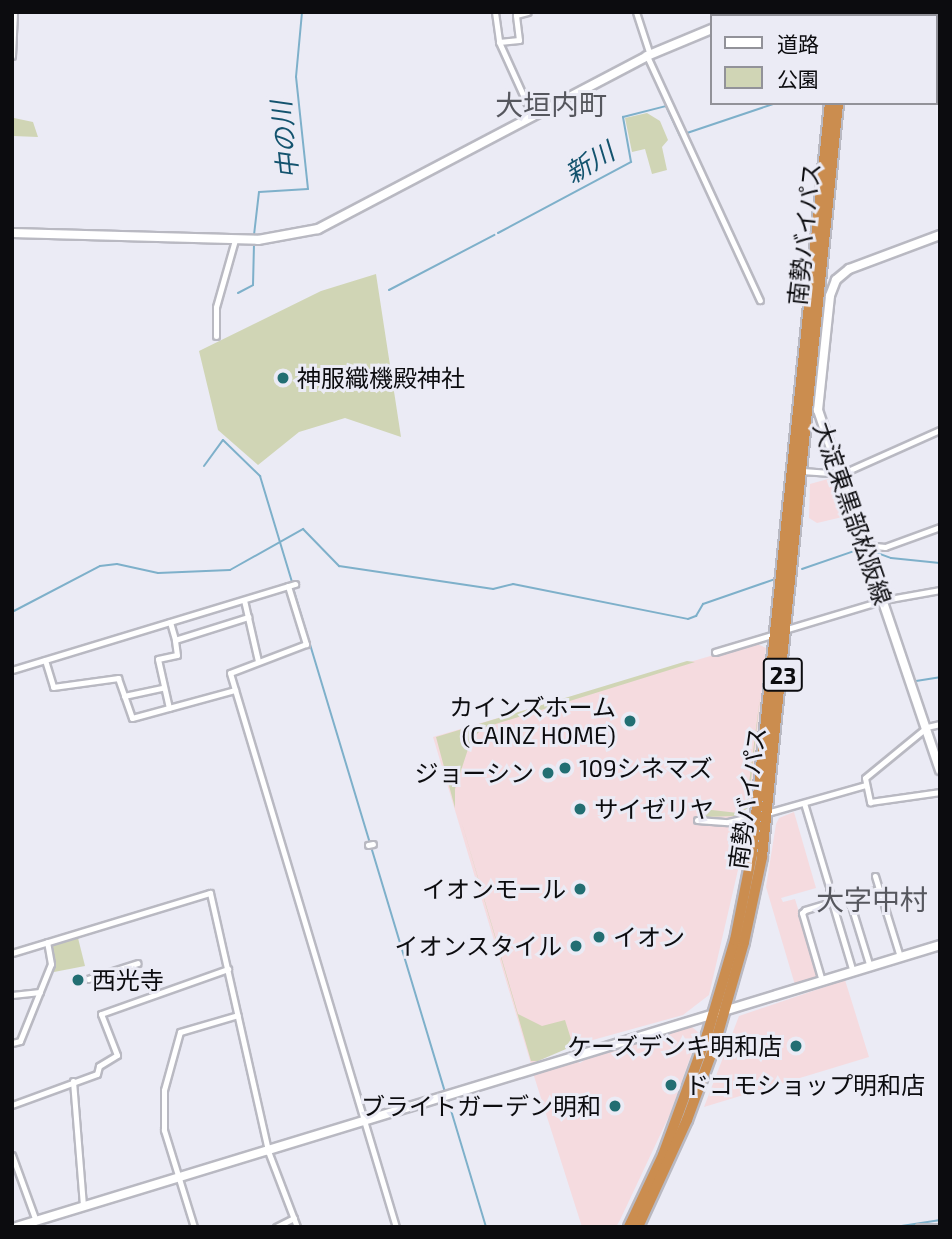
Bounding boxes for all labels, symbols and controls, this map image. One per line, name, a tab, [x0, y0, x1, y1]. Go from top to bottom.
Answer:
legend	[710, 14, 938, 105]
text: 道路	[777, 31, 819, 56]
text: 公園	[777, 66, 819, 91]
district label: 大垣内町	[495, 87, 607, 121]
water label: 中の川	[264, 100, 304, 180]
water label: 新川	[559, 135, 619, 189]
street label: 南勢バイパス	[782, 161, 826, 307]
place label: 神服織機殿神社	[297, 364, 465, 392]
marker: 神服織機殿神社	[275, 370, 291, 386]
street label: 大淀東黒部松阪線	[808, 418, 898, 608]
road number: 23	[762, 656, 804, 694]
place label: カインズホーム (CAINZ HOME)	[448, 693, 616, 749]
marker: カインズホーム (CAINZ HOME)	[622, 713, 638, 729]
street label: 南勢バイパス	[723, 725, 771, 871]
place label: 109シネマズ	[579, 754, 713, 782]
place label: ジョーシン	[414, 759, 534, 787]
marker: 109シネマズ	[557, 760, 573, 776]
marker: ジョーシン	[540, 765, 556, 781]
place label: サイゼリヤ	[594, 795, 714, 823]
marker: サイゼリヤ	[572, 801, 588, 817]
place label: イオンモール	[422, 875, 566, 903]
marker: イオンモール	[572, 881, 588, 897]
district label: 大字中村	[816, 882, 928, 916]
place label: イオン	[613, 923, 685, 951]
marker: イオン	[591, 929, 607, 945]
place label: イオンスタイル	[394, 932, 562, 960]
marker: イオンスタイル	[568, 938, 584, 954]
place label: 西光寺	[92, 966, 164, 994]
marker: 西光寺	[70, 972, 86, 988]
place label: ケーズデンキ明和店	[566, 1032, 782, 1060]
marker: ケーズデンキ明和店	[788, 1038, 804, 1054]
place label: ドコモショップ明和店	[685, 1071, 925, 1099]
marker: ドコモショップ明和店	[663, 1077, 679, 1093]
place label: ブライトガーデン明和	[361, 1092, 601, 1120]
marker: ブライトガーデン明和	[607, 1098, 623, 1114]

